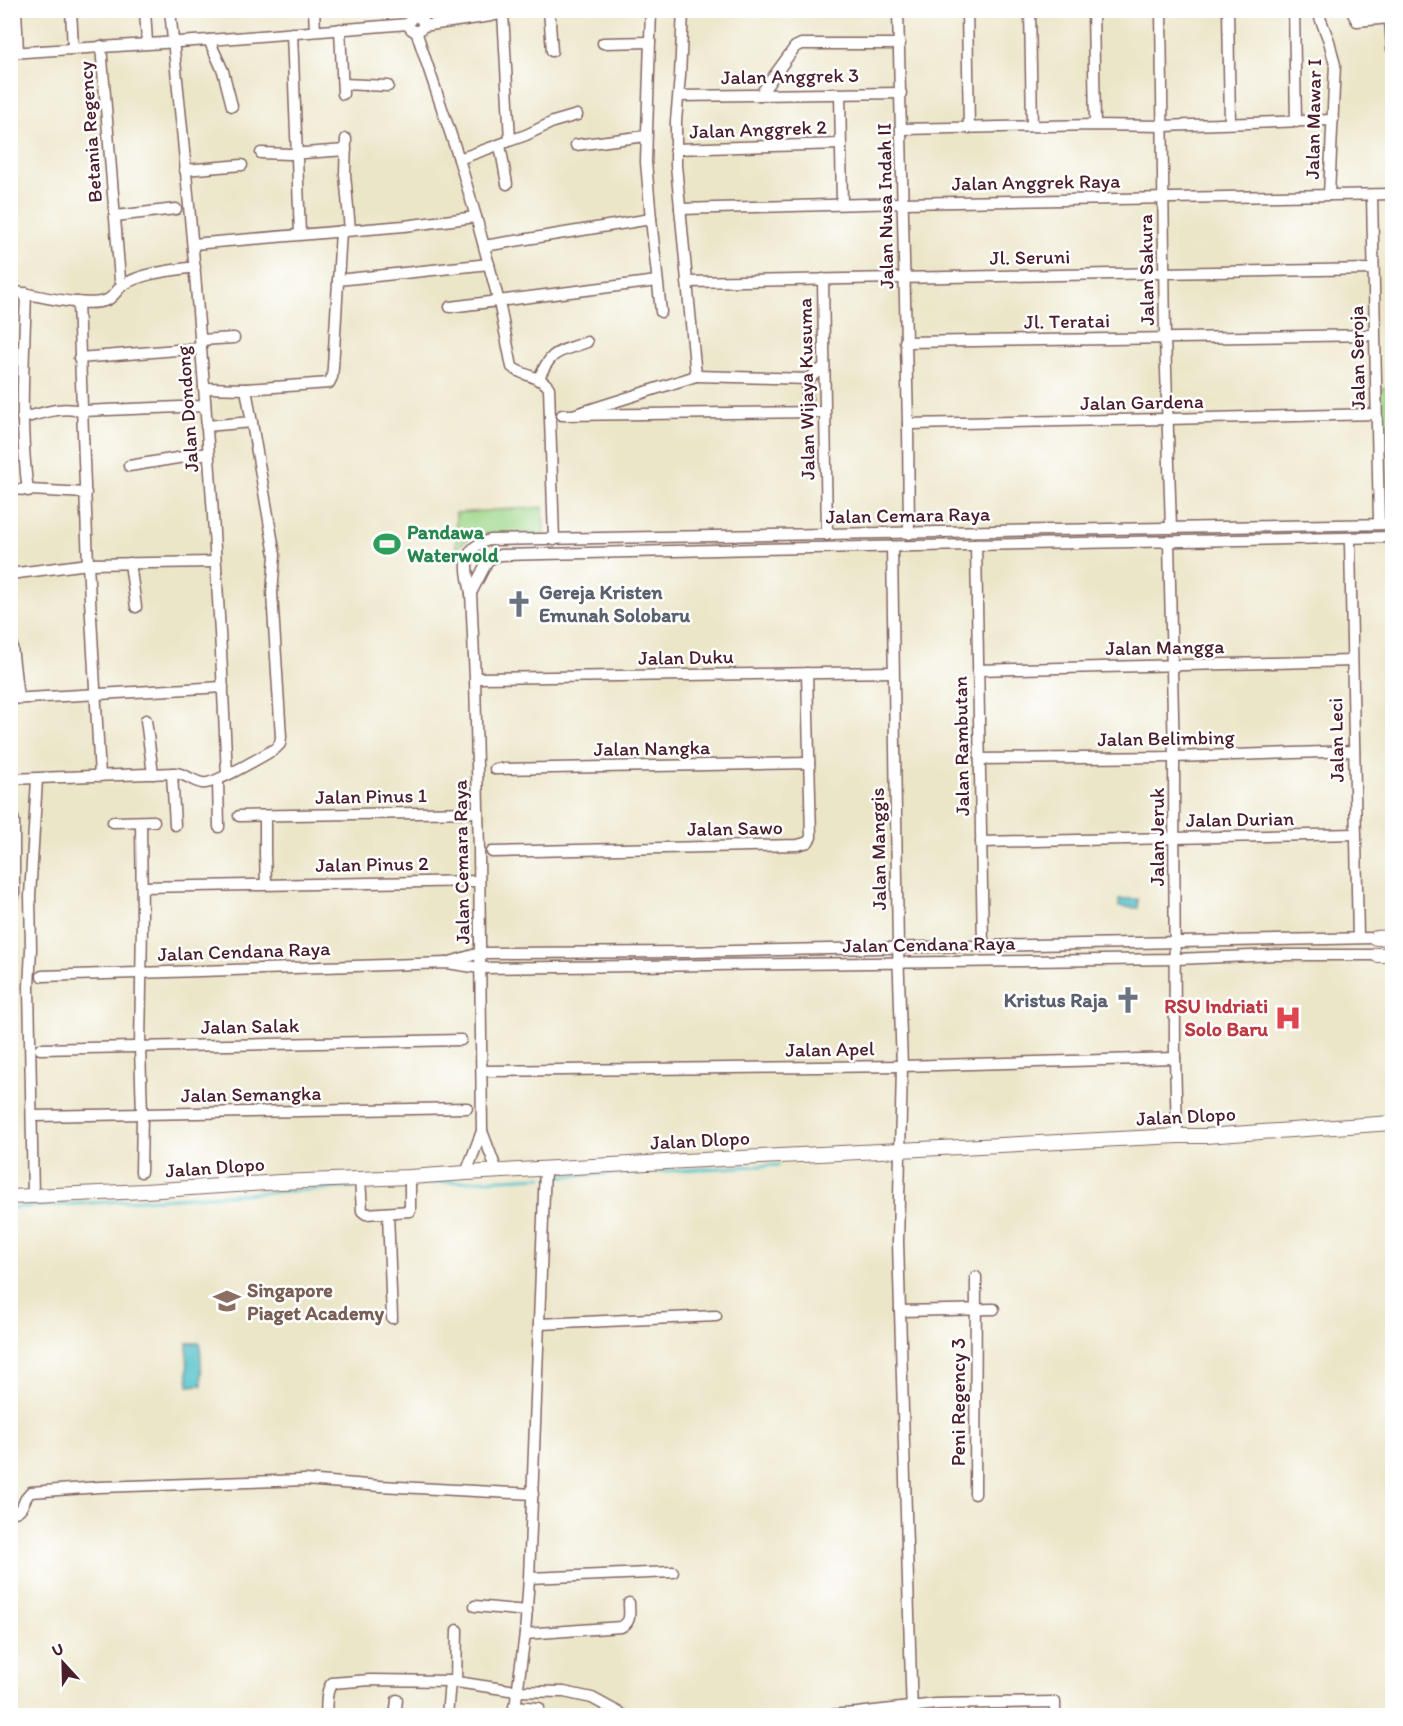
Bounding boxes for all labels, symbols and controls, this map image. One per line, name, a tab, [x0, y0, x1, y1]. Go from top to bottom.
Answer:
street label: Jalan Mawar I	[1300, 58, 1326, 180]
street label: Betania Regency	[73, 60, 107, 204]
street label: Jalan Anggrek 3	[721, 63, 859, 89]
street label: Jalan Anggrek 2	[689, 115, 828, 143]
street label: Jalan Nusa Indah II	[872, 123, 898, 289]
street label: Jalan Anggrek Raya	[951, 169, 1121, 195]
street label: Jalan Sakura	[1133, 214, 1159, 326]
street label: Jl. Seruni	[990, 244, 1070, 270]
street label: Jalan Wijaya Kusuma	[792, 298, 820, 480]
street label: Jalan Seroja	[1344, 306, 1370, 410]
street label: Jl. Teratai	[1024, 308, 1110, 334]
street label: Jalan Dondong	[171, 344, 203, 473]
street label: Jalan Gardena	[1080, 389, 1204, 415]
street label: Jalan Cemara Raya	[825, 502, 991, 528]
place label: Pandawa Waterwold	[407, 520, 499, 567]
sports icon: Pandawa Waterwold	[372, 529, 402, 559]
place label: Gereja Kristen Emunah Solobaru	[539, 580, 691, 627]
church icon: Gereja Kristen Emunah Solobaru	[504, 589, 534, 619]
street label: Jalan Mangga	[1105, 634, 1225, 660]
street label: Jalan Duku	[638, 644, 734, 670]
street label: Jalan Rambutan	[948, 676, 974, 816]
street label: Jalan Leci	[1323, 697, 1349, 783]
street label: Jalan Belimbing	[1097, 725, 1236, 751]
street label: Jalan Nangka	[594, 735, 711, 761]
street label: Jalan Cemara Raya	[448, 779, 474, 945]
street label: Jalan Pinus 1	[315, 783, 427, 809]
street label: Jalan Manggis	[865, 787, 891, 911]
street label: Jalan Jeruk	[1145, 787, 1169, 886]
street label: Jalan Durian	[1186, 806, 1294, 832]
street label: Jalan Sawo	[687, 815, 783, 841]
street label: Jalan Pinus 2	[315, 851, 429, 877]
street label: Jalan Cendana Raya	[842, 930, 1016, 958]
street label: Jalan Cendana Raya	[157, 936, 331, 966]
church icon: Kristus Raja	[1113, 985, 1143, 1015]
place label: Kristus Raja	[1004, 988, 1109, 1013]
place label: RSU Indriati Solo Baru	[1164, 994, 1268, 1041]
hospital icon: RSU Indriati Solo Baru	[1273, 1003, 1303, 1033]
street label: Jalan Salak	[201, 1013, 300, 1039]
street label: Jalan Apel	[785, 1036, 875, 1062]
street label: Jalan Semangka	[181, 1081, 321, 1107]
street label: Jalan Dlopo	[1136, 1101, 1236, 1131]
street label: Jalan Dlopo	[650, 1125, 750, 1155]
street label: Jalan Dlopo	[164, 1152, 266, 1182]
place label: Singapore Piaget Academy	[247, 1278, 384, 1326]
school or university icon: Singapore Piaget Academy	[212, 1286, 242, 1316]
street label: Peni Regency 3	[946, 1338, 970, 1466]
north arrow	[33, 1633, 93, 1693]
text: U	[49, 1639, 66, 1660]

